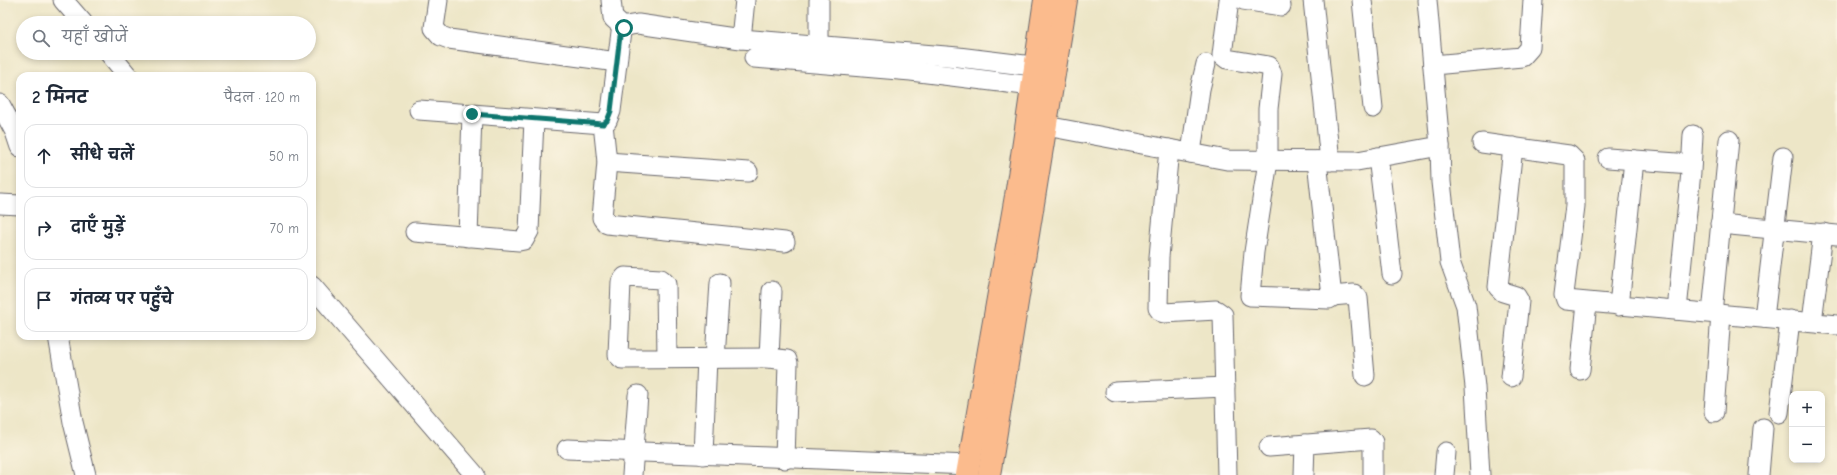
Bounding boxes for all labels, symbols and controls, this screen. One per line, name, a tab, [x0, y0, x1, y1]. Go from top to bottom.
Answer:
search box	[16, 16, 316, 60]
route start	[615, 19, 633, 37]
icon: search	[30, 27, 52, 49]
text: यहाँ खोजें	[62, 28, 128, 46]
text: 2 मिनट	[32, 88, 88, 107]
text: पैदल · 120 m	[224, 90, 300, 105]
route end	[463, 105, 481, 123]
icon: ahead	[33, 145, 55, 167]
text: सीधे चलें	[71, 146, 134, 164]
text: 50 m	[269, 149, 299, 164]
icon: right	[33, 217, 55, 239]
text: दाएँ मुड़ें	[71, 218, 125, 236]
text: 70 m	[270, 221, 299, 236]
icon: arrive	[33, 289, 55, 311]
text: गंतव्य पर पहुँचे	[71, 290, 173, 308]
map controls	[1789, 391, 1825, 463]
button: +	[1789, 391, 1825, 427]
button: −	[1789, 427, 1825, 463]

